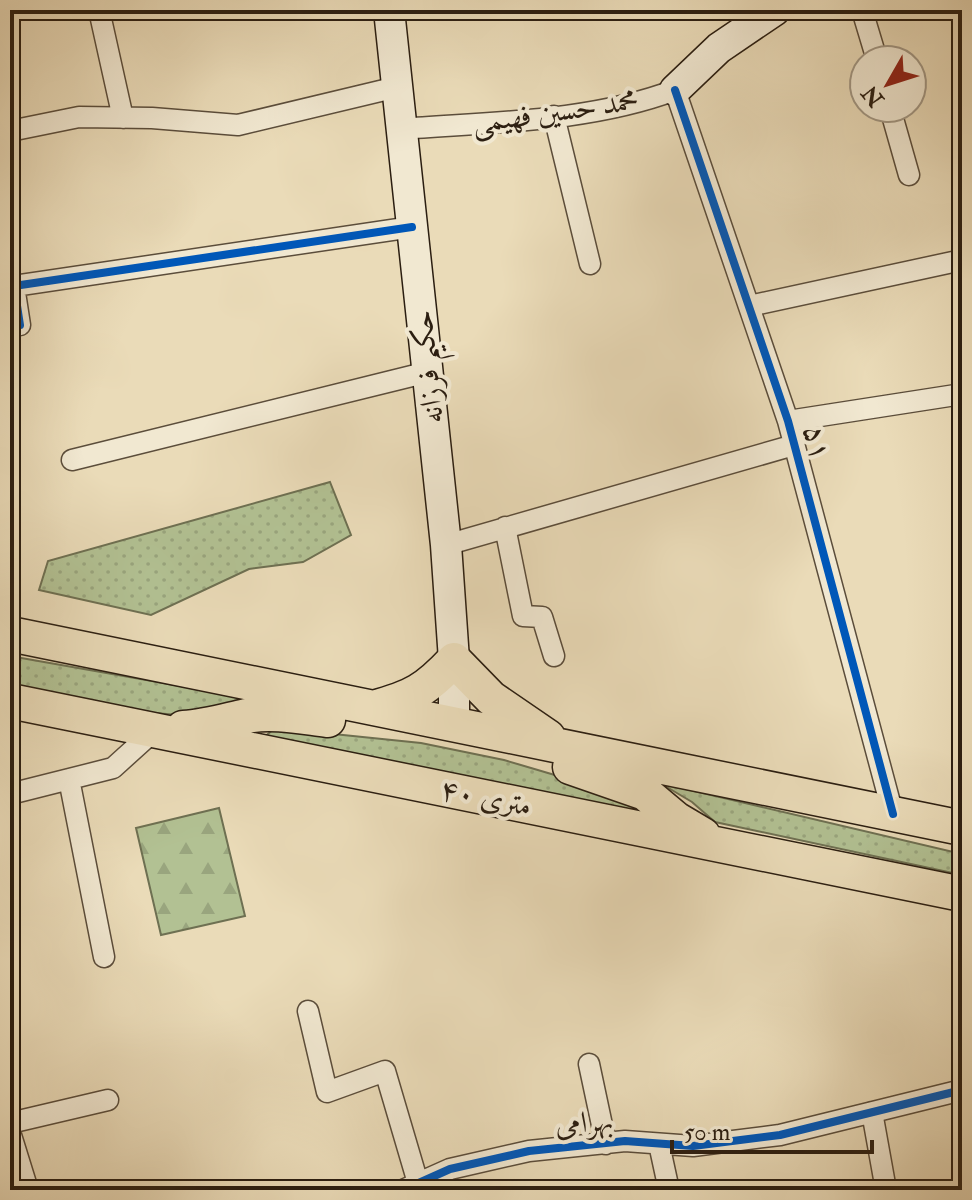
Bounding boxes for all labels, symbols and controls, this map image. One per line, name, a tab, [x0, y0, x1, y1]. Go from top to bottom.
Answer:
north arrow	[848, 44, 928, 124]
text: N	[856, 79, 891, 113]
street label: محمد حسین فهیمی	[470, 82, 641, 142]
street label: حکیم فرزانه	[403, 307, 462, 425]
street label: ۵۱	[795, 420, 840, 464]
street label: ۴۰ متری	[437, 771, 535, 824]
street label: بهرامی	[553, 1102, 615, 1143]
scale bar	[672, 1104, 872, 1154]
text: 50 m	[684, 1117, 731, 1148]

